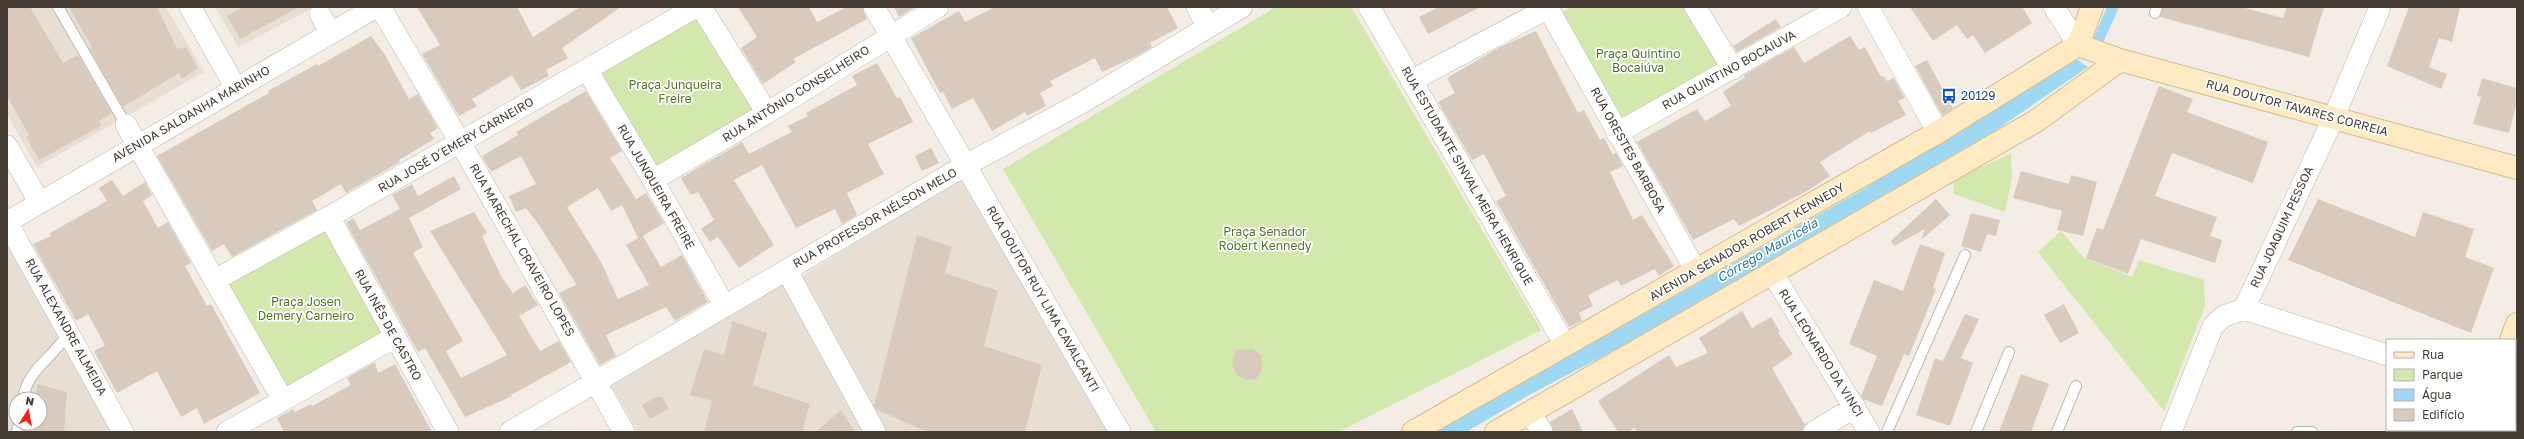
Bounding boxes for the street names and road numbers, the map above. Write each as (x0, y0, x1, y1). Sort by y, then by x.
street label: RUA QUINTINO BOCAIUVA (1659, 27, 1798, 113)
street label: RUA ANTÔNIO CONSELHEIRO (719, 42, 872, 145)
street label: AVENIDA SALDANHA MARINHO (109, 62, 272, 165)
street label: RUA ESTUDANTE SINVAL MEIRA HENRIQUE (1398, 64, 1536, 288)
street label: RUA DOUTOR TAVARES CORREIA (2204, 76, 2390, 139)
street label: RUA ORESTES BARBOSA (1588, 84, 1669, 215)
street label: RUA JOSÉ D´EMERY CARNEIRO (375, 94, 536, 195)
street label: RUA JUNQUEIRA FREIRE (614, 122, 698, 252)
street label: RUA MARECHAL CRAVEIRO LOPES (467, 161, 578, 339)
street label: RUA PROFESSOR NÉLSON MELO (790, 164, 960, 271)
street label: RUA JOAQUIM PESSOA (2247, 164, 2316, 290)
street label: AVENIDA SENADOR ROBERT KENNEDY (1647, 179, 1847, 304)
street label: RUA DOUTOR RUY LIMA CAVALCANTI (984, 203, 1103, 395)
street label: RUA ALEXANDRE ALMEIDA (22, 256, 110, 398)
street label: RUA INÊS DE CASTRO (352, 266, 425, 383)
street label: RUA LEONARDO DA VINCI (1776, 286, 1867, 420)

